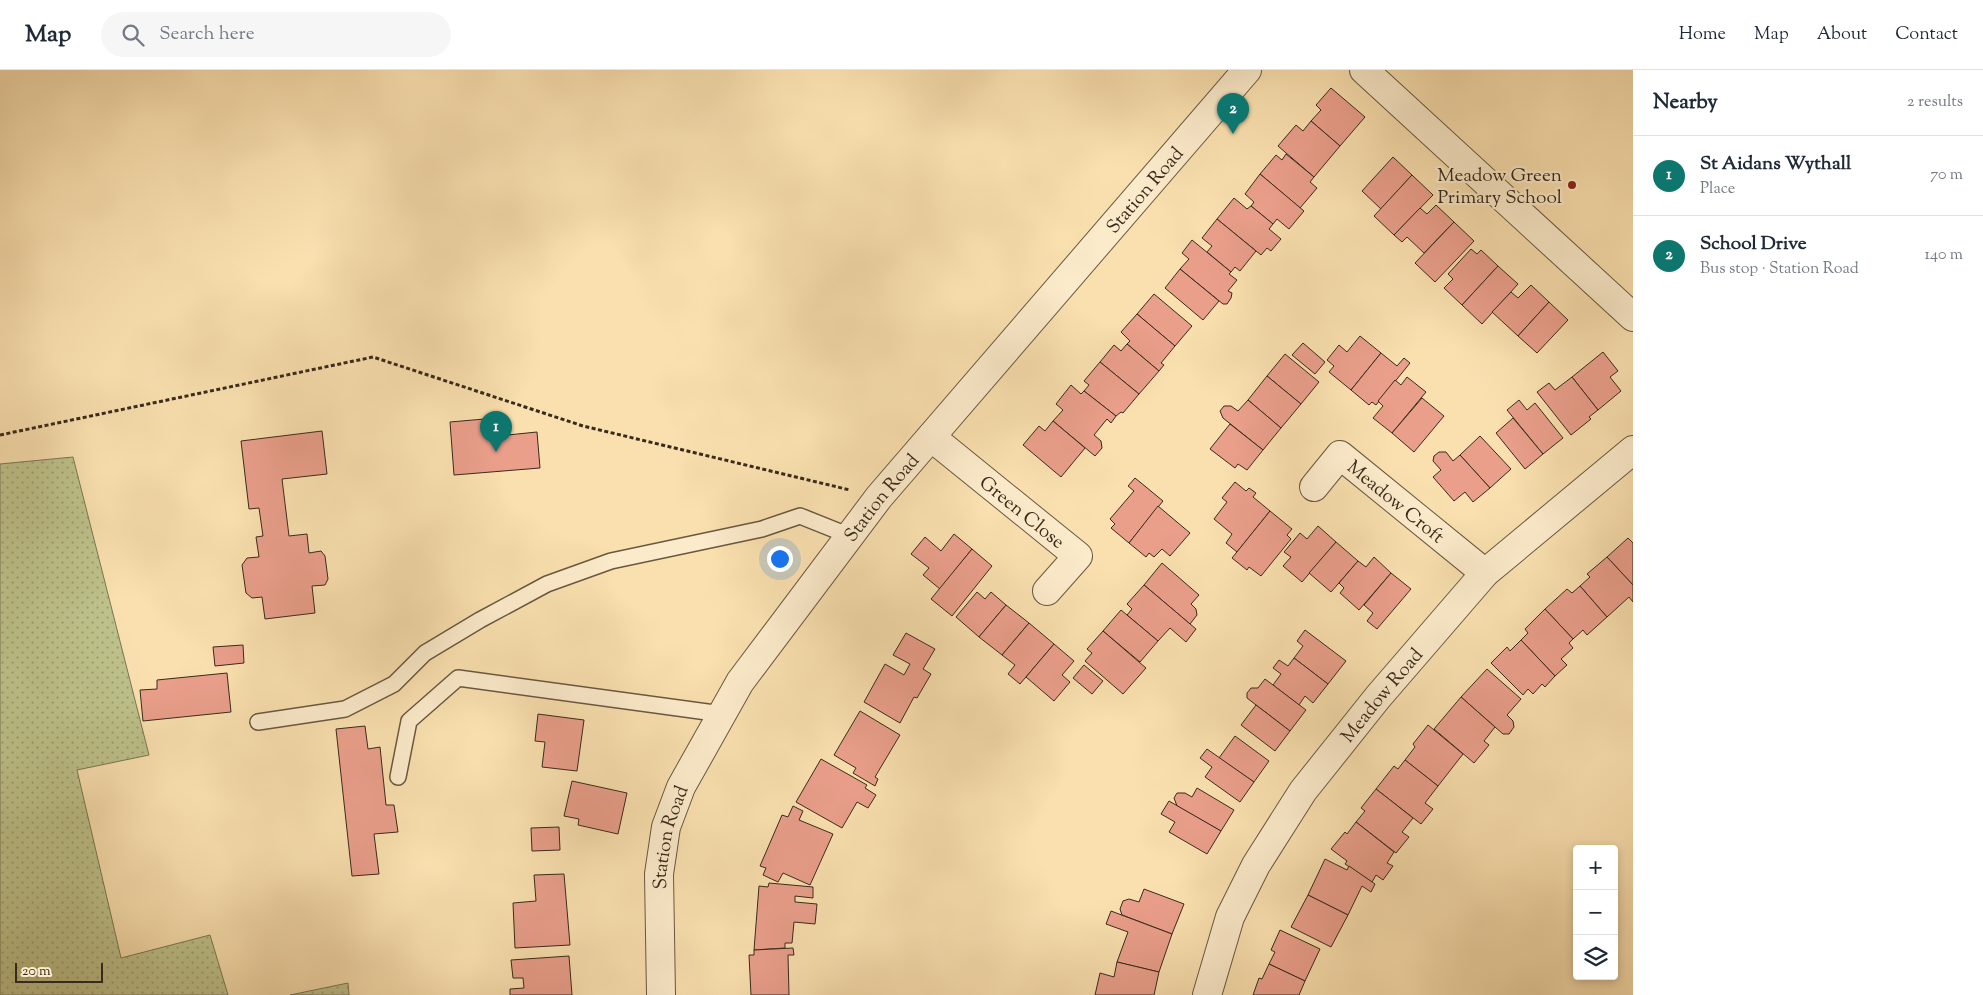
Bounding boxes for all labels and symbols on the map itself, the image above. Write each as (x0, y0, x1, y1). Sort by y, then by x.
pin: 2 (1217, 93, 1249, 134)
street label: Station Road (1101, 142, 1191, 240)
place label: Meadow Green Primary School (1437, 163, 1562, 212)
marker: Meadow Green Primary School (1566, 179, 1578, 191)
pin: 1 (480, 411, 512, 452)
street label: Station Road (839, 449, 927, 549)
street label: Meadow Croft (1340, 455, 1450, 551)
street label: Green Close (973, 470, 1070, 556)
your location (767, 546, 793, 572)
street label: Meadow Road (1335, 643, 1431, 749)
street label: Station Road (648, 782, 696, 890)
scale bar (15, 960, 102, 983)

